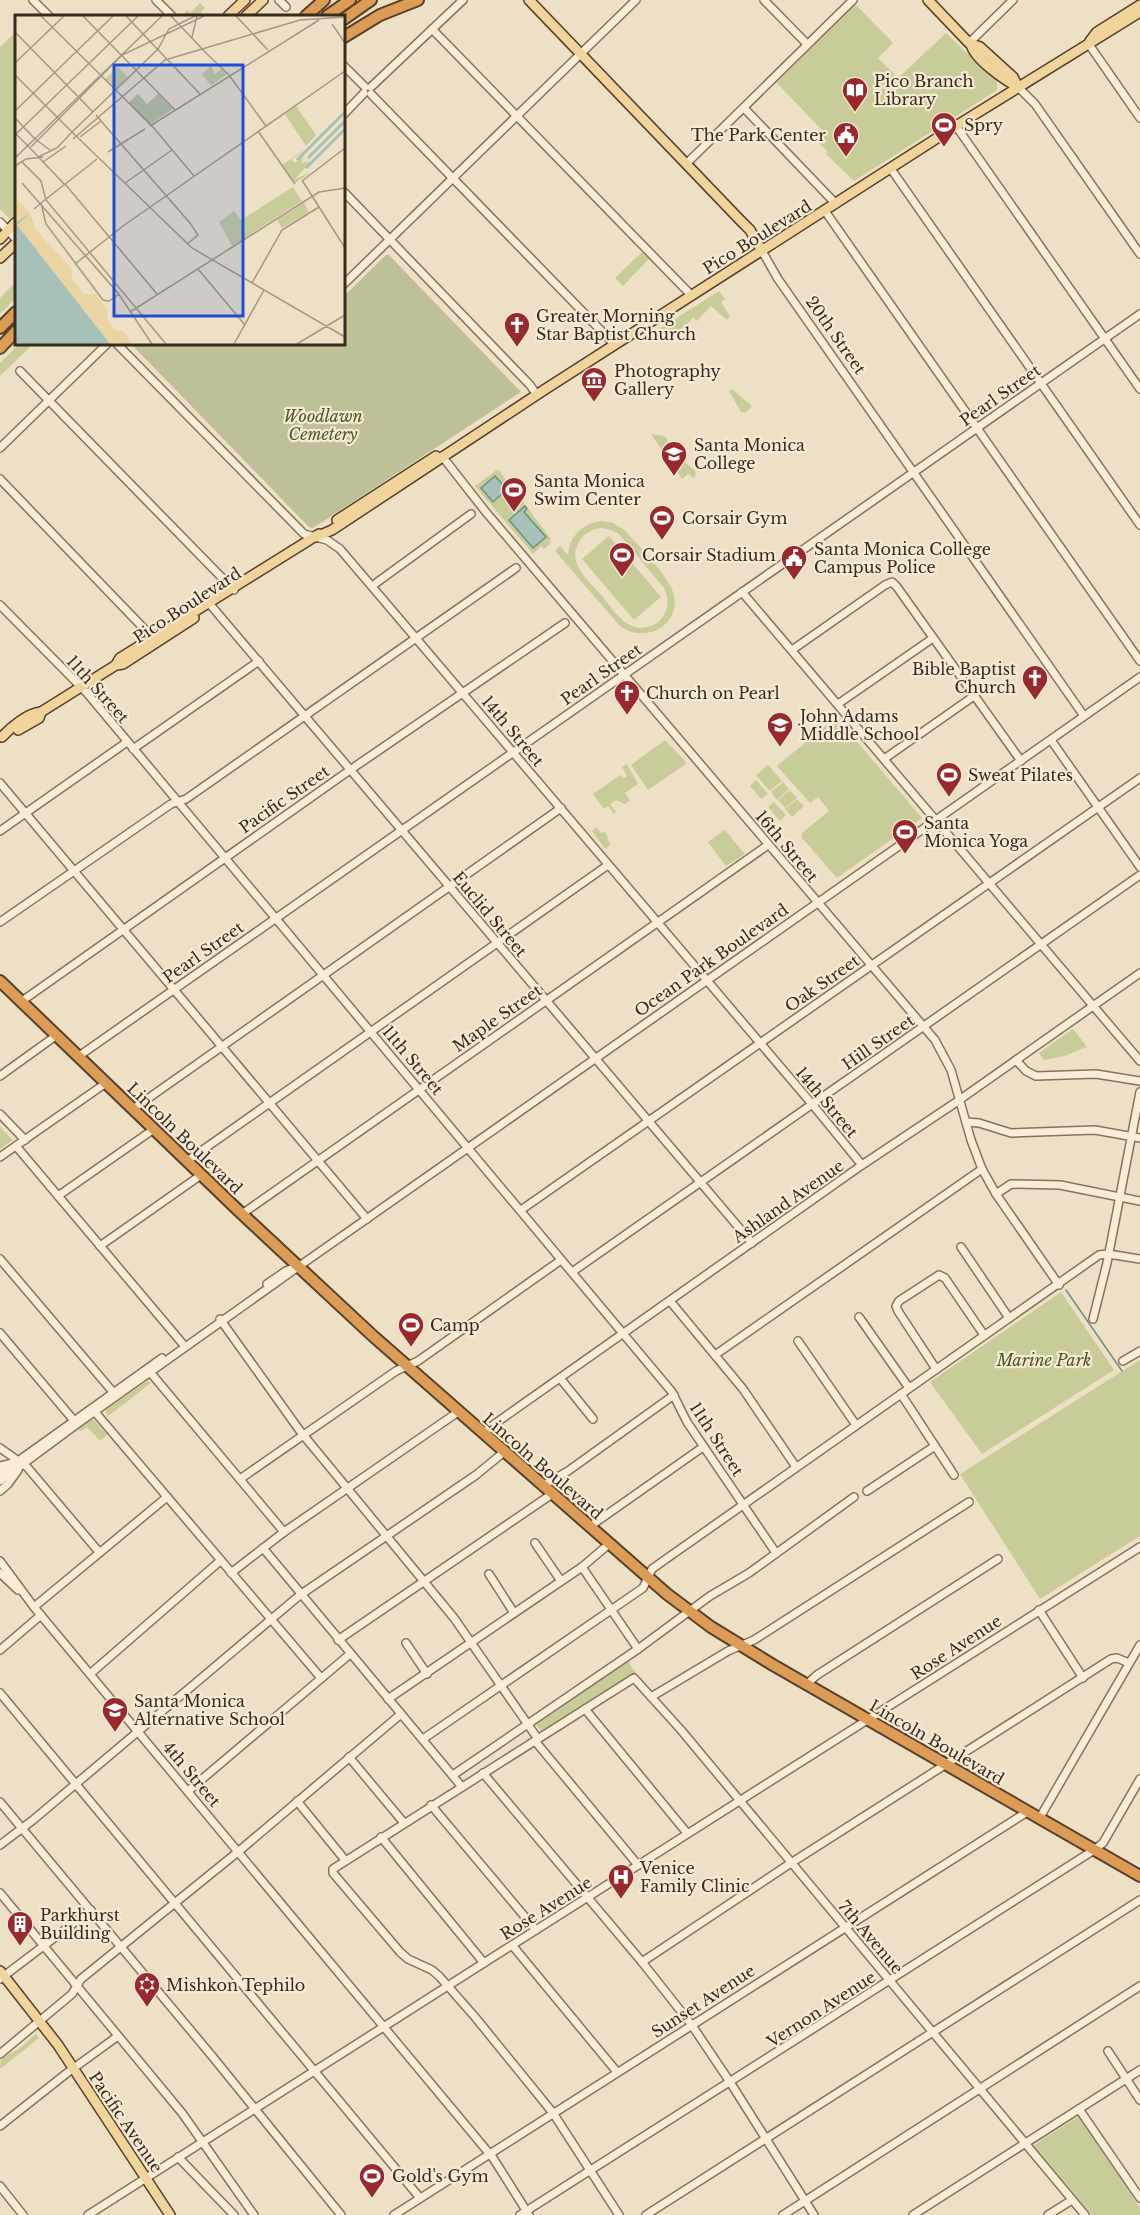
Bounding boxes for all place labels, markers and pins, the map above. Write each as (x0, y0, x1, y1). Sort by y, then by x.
place label: Pico Branch Library (874, 71, 973, 109)
library icon: Pico Branch Library (840, 75, 870, 113)
sports icon: Spry (929, 110, 959, 148)
place label: Spry (964, 115, 1004, 135)
public building icon: The Park Center (831, 120, 861, 158)
place label: The Park Center (691, 125, 826, 145)
place label: Greater Morning Star Baptist Church (536, 306, 696, 344)
church icon: Greater Morning Star Baptist Church (502, 310, 532, 348)
place label: Photography Gallery (614, 361, 722, 399)
museum icon: Photography Gallery (579, 365, 609, 403)
place label: Santa Monica College (694, 435, 805, 473)
school or university icon: Santa Monica College (659, 439, 689, 477)
place label: Santa Monica Swim Center (534, 471, 645, 509)
sports icon: Santa Monica Swim Center (499, 475, 529, 513)
sports icon: Corsair Gym (647, 503, 677, 541)
place label: Corsair Gym (682, 508, 787, 528)
place label: Santa Monica College Campus Police (814, 539, 991, 577)
sports icon: Corsair Stadium (607, 540, 637, 578)
public building icon: Santa Monica College Campus Police (779, 543, 809, 581)
place label: Corsair Stadium (642, 545, 776, 565)
place label: Bible Baptist Church (912, 659, 1016, 697)
church icon: Bible Baptist Church (1020, 663, 1050, 701)
church icon: Church on Pearl (612, 678, 642, 716)
place label: Church on Pearl (646, 683, 780, 703)
place label: John Adams Middle School (798, 706, 920, 744)
school or university icon: John Adams Middle School (765, 710, 795, 748)
sports icon: Sweat Pilates (934, 760, 964, 798)
place label: Sweat Pilates (968, 765, 1073, 785)
place label: Santa Monica Yoga (924, 813, 1028, 851)
sports icon: Santa Monica Yoga (890, 817, 920, 855)
sports icon: Camp (396, 1310, 426, 1348)
place label: Camp (430, 1315, 480, 1335)
place label: Santa Monica Alternative School (133, 1691, 285, 1729)
school or university icon: Santa Monica Alternative School (100, 1695, 130, 1733)
place label: Venice Family Clinic (639, 1858, 750, 1896)
hospital icon: Venice Family Clinic (606, 1862, 636, 1900)
place label: Parkhurst Building (40, 1905, 120, 1943)
building icon: Parkhurst Building (5, 1909, 35, 1947)
synagogue icon: Mishkon Tephilo (132, 1970, 162, 2008)
place label: Mishkon Tephilo (166, 1975, 305, 1995)
sports icon: Gold's Gym (357, 2161, 387, 2199)
place label: Gold's Gym (392, 2166, 489, 2186)

